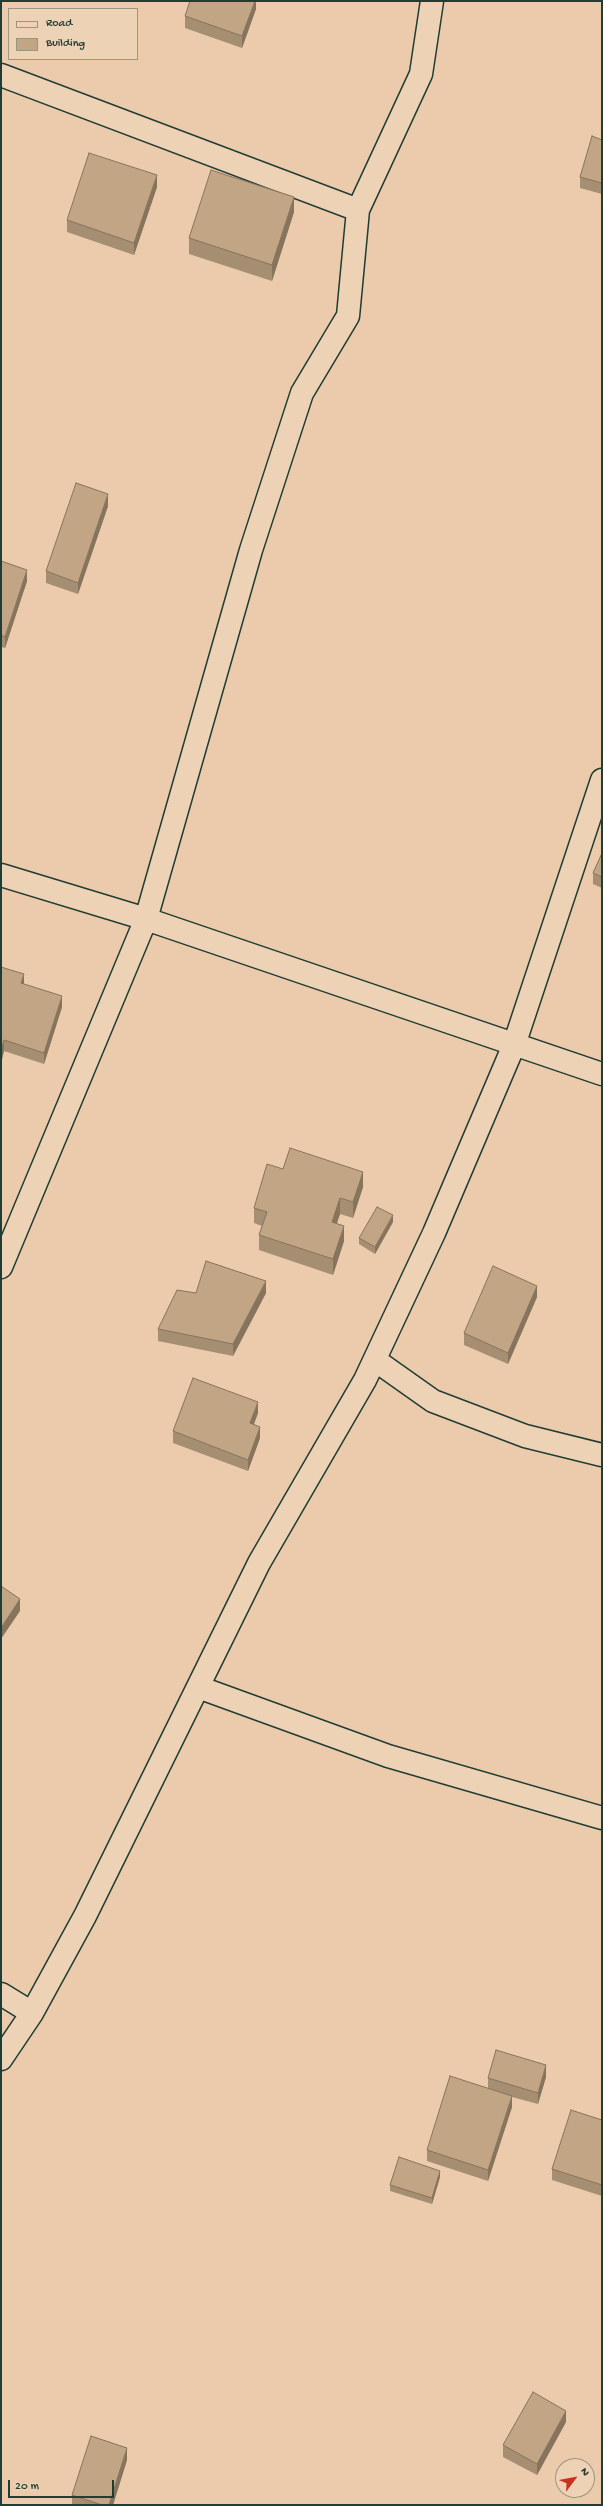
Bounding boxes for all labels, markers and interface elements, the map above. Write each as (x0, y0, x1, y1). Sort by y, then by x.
legend (8, 8, 138, 60)
text: Road (46, 17, 72, 31)
text: Building (46, 37, 85, 51)
north arrow (555, 2458, 595, 2498)
text: N (577, 2466, 591, 2478)
scale bar (10, 2472, 116, 2498)
text: 20 m (15, 2480, 39, 2494)

